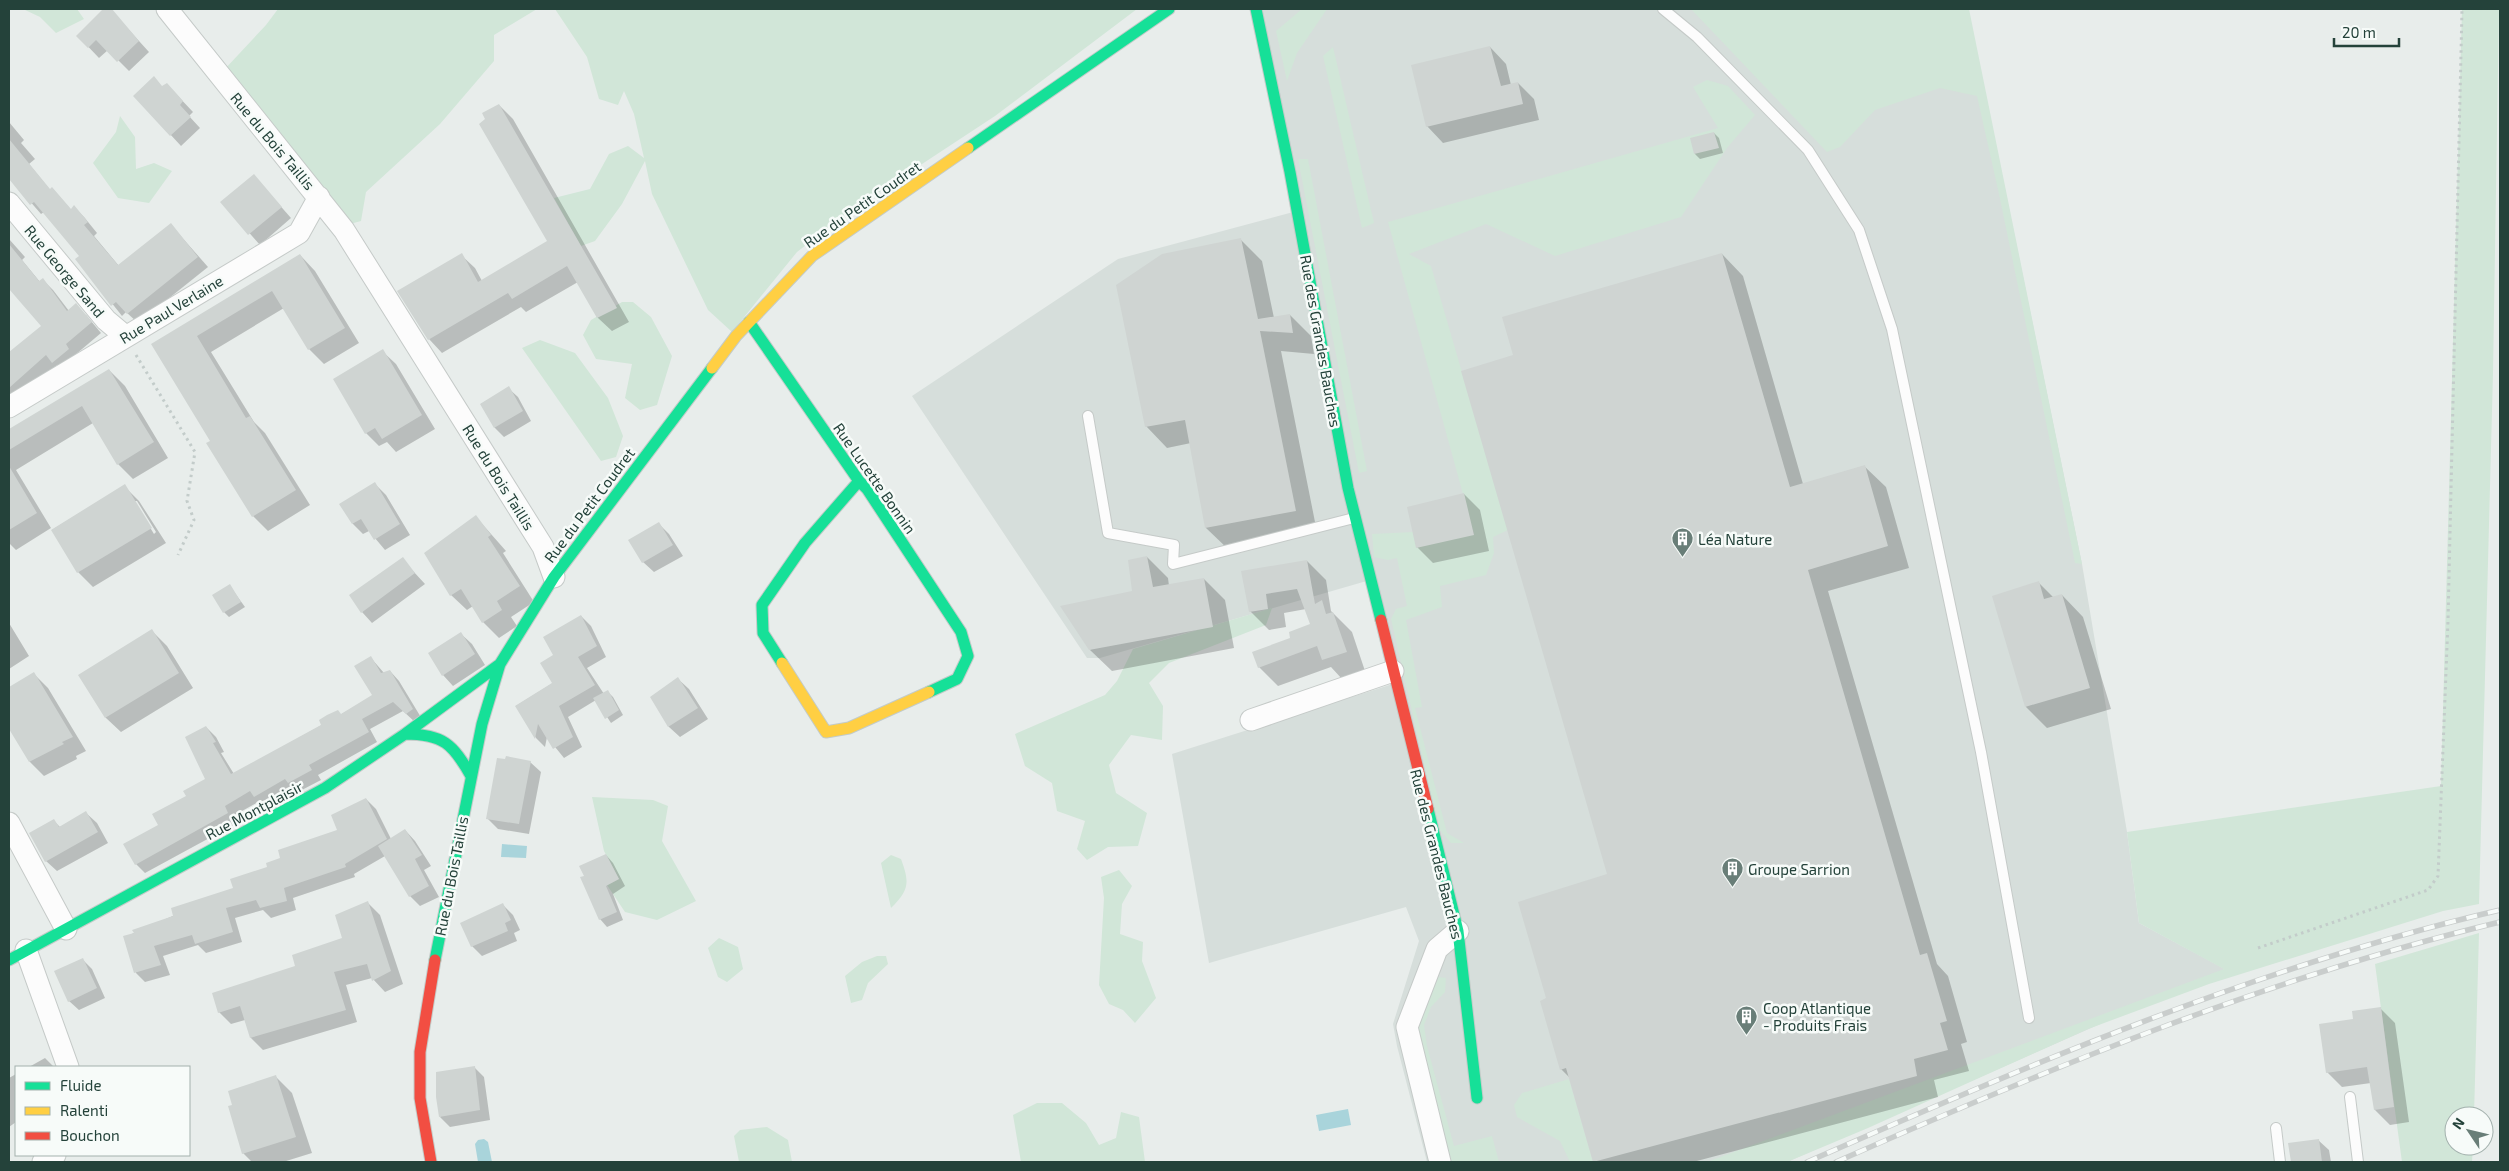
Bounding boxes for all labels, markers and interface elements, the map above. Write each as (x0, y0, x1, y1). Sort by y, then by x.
scale bar (2334, 15, 2399, 47)
text: 20 m (2342, 23, 2376, 41)
street label: Rue du Bois Taillis (227, 89, 319, 193)
street label: Rue du Petit Coudret (800, 157, 924, 251)
street label: Rue George Sand (21, 221, 109, 321)
street label: Rue des Grandes Bauches (1297, 253, 1345, 429)
street label: Rue Paul Verlaine (116, 271, 226, 347)
street label: Rue Lucette Bonnin (830, 419, 920, 537)
street label: Rue du Bois Taillis (459, 421, 539, 533)
street label: Rue du Petit Coudret (540, 444, 638, 566)
building icon: Léa Nature (1670, 527, 1694, 558)
place label: Léa Nature (1698, 530, 1772, 548)
street label: Rue des Grandes Bauches (1407, 767, 1467, 941)
street label: Rue Montplaisir (202, 777, 306, 843)
street label: Rue du Bois Taillis (431, 815, 471, 937)
building icon: Groupe Sarrion (1720, 857, 1744, 888)
place label: Groupe Sarrion (1748, 860, 1850, 878)
place label: Coop Atlantique - Produits Frais (1763, 999, 1871, 1034)
building icon: Coop Atlantique - Produits Frais (1735, 1005, 1759, 1036)
legend (15, 1066, 190, 1156)
text: Fluide (60, 1076, 101, 1094)
text: Ralenti (60, 1101, 108, 1119)
north arrow (2444, 1106, 2494, 1156)
text: N (2448, 1114, 2468, 1132)
text: Bouchon (60, 1126, 120, 1144)

